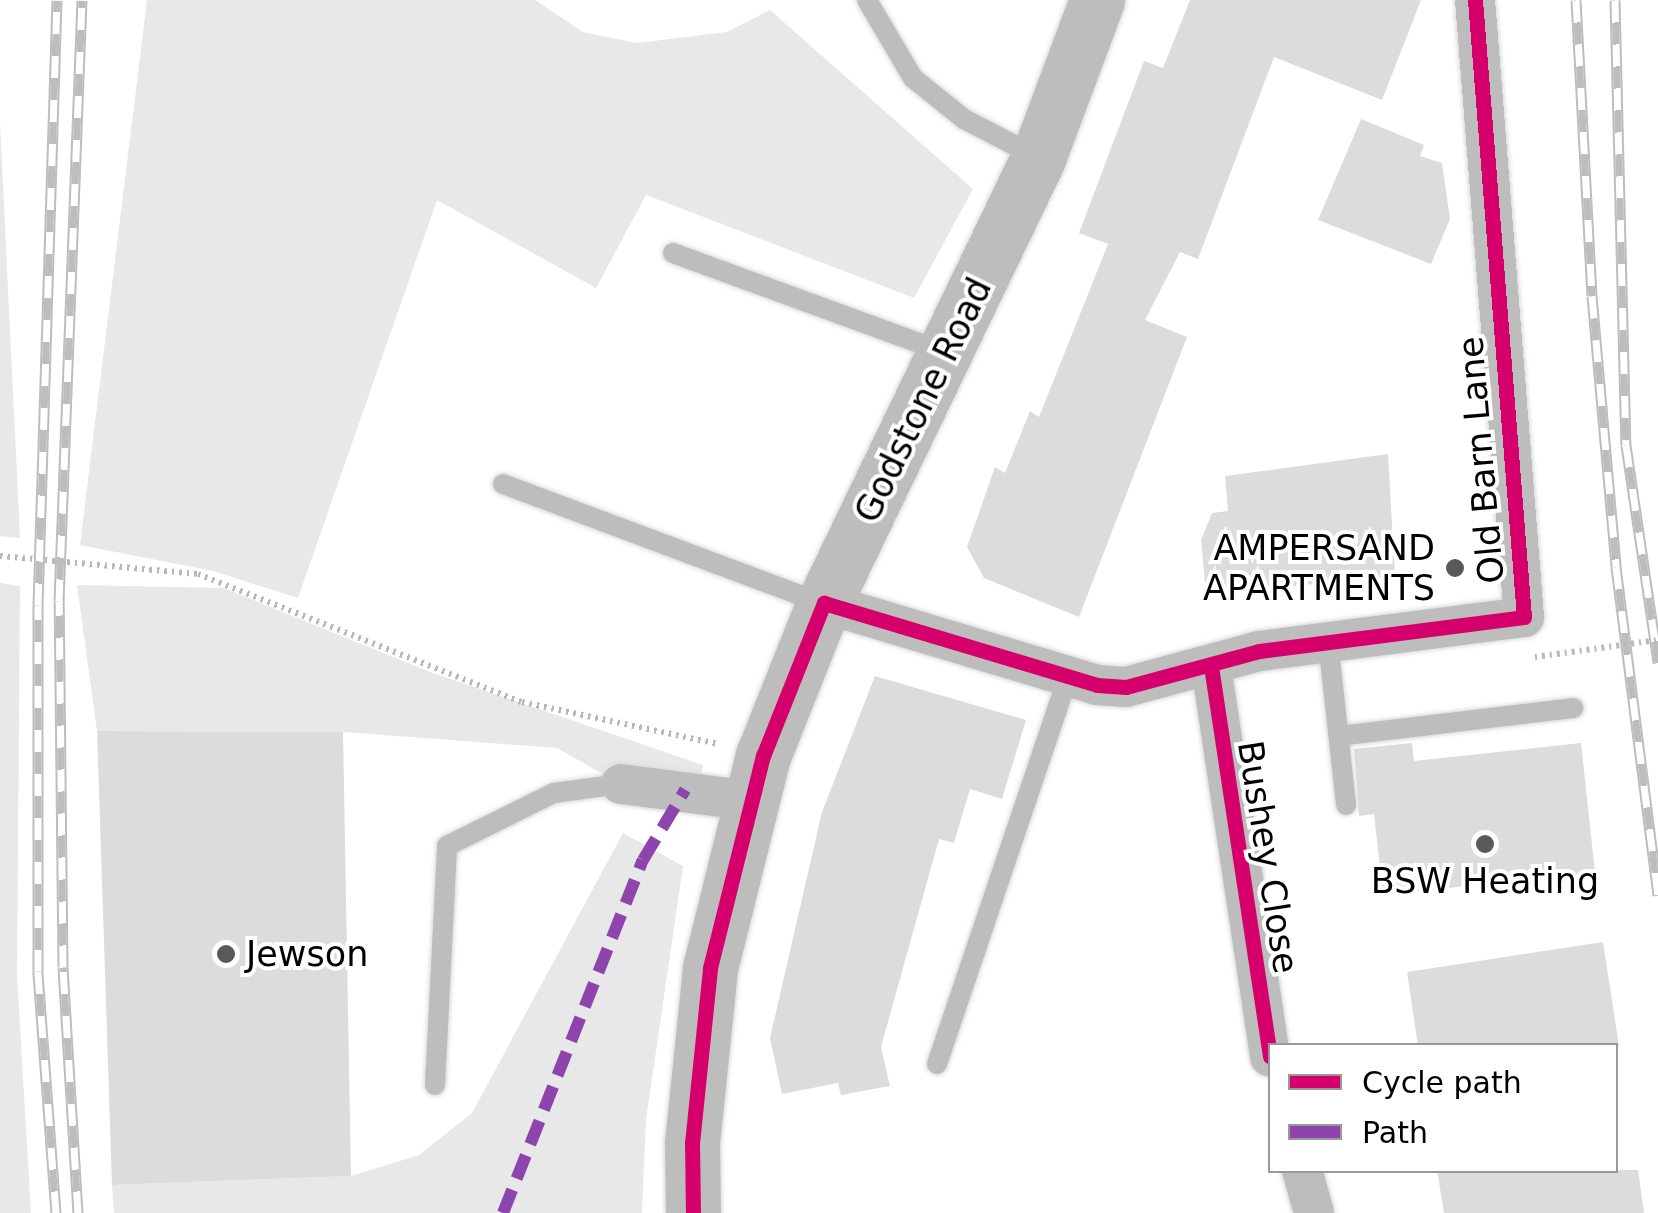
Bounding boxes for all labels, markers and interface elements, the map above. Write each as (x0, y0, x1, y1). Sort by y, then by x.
street label: Godstone Road (846, 271, 1000, 529)
street label: Old Barn Lane (1449, 335, 1513, 585)
place label: AMPERSAND APARTMENTS (1203, 527, 1435, 609)
marker: AMPERSAND APARTMENTS (1444, 557, 1466, 579)
street label: Bushey Close (1229, 737, 1307, 977)
marker: BSW Heating (1474, 833, 1496, 855)
place label: BSW Heating (1371, 860, 1599, 902)
place label: Jewson (246, 933, 368, 975)
marker: Jewson (215, 943, 237, 965)
legend (1268, 1043, 1618, 1173)
text: Cycle path (1362, 1065, 1522, 1100)
text: Path (1362, 1115, 1428, 1150)

